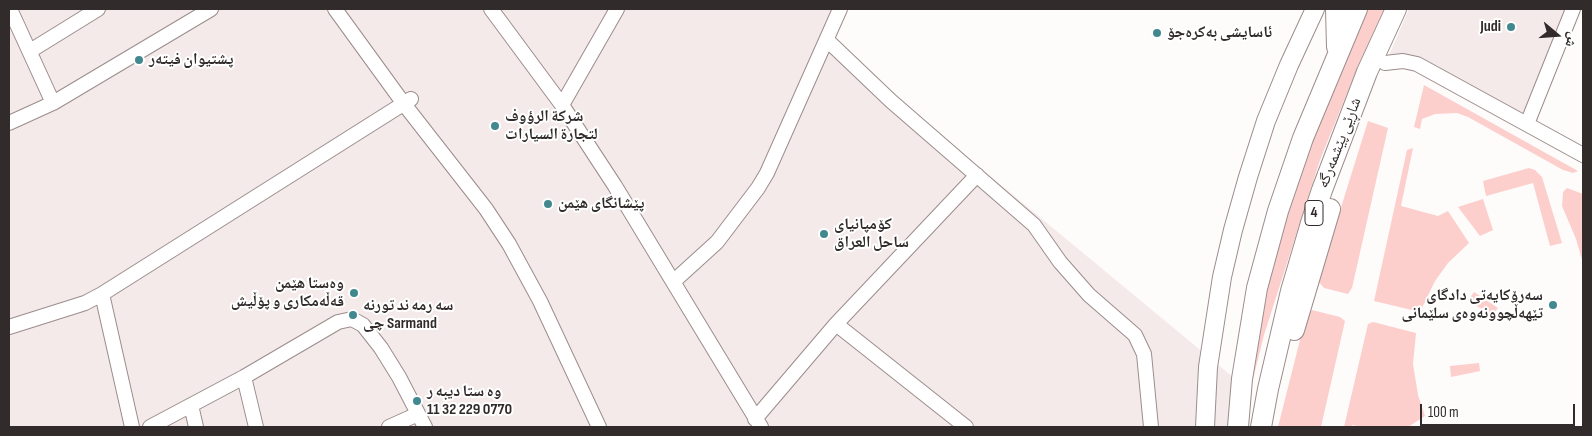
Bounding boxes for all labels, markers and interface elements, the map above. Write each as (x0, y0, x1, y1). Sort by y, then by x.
north arrow (1532, 10, 1582, 60)
place label: Judi (1480, 17, 1501, 37)
marker: Judi (1505, 21, 1517, 33)
place label: ئاسایشی بەکرەجۆ (1167, 23, 1272, 43)
marker: ئاسایشی بەکرەجۆ (1151, 27, 1163, 39)
text: ش (1561, 30, 1582, 49)
place label: پشتیوان فیتەر (149, 50, 234, 70)
marker: پشتیوان فیتەر (133, 54, 145, 66)
street label: شاڕێی پێشمەرگە (1314, 95, 1366, 191)
place label: شركة الرؤوف لتجارة السيارات (505, 107, 598, 145)
marker: شركة الرؤوف لتجارة السيارات (489, 120, 501, 132)
place label: پێشانگای هێمن (558, 194, 644, 214)
marker: پێشانگای هێمن (542, 198, 554, 210)
road number: 4 (1305, 200, 1323, 226)
place label: کۆمپانیای ساحل العراق (834, 215, 909, 253)
marker: کۆمپانیای ساحل العراق (818, 228, 830, 240)
place label: وەستا هێمن قەڵەمکاری و پۆڵیش (231, 274, 344, 312)
place label: سەرۆکایەتی دادگای تێهەڵچوونەوەی سلێمانی (1401, 286, 1543, 324)
marker: وەستا هێمن قەڵەمکاری و پۆڵیش (348, 287, 360, 299)
place label: سه رمه ند تورنه چی Sarmand (363, 296, 454, 334)
marker: سەرۆکایەتی دادگای تێهەڵچوونەوەی سلێمانی (1547, 299, 1559, 311)
marker: سه رمه ند تورنه چی Sarmand (347, 309, 359, 321)
place label: وه ستا دیبه ر 11 32 229 0770 (427, 382, 512, 420)
scale bar (1422, 394, 1577, 426)
marker: وه ستا دیبه ر 11 32 229 0770 (411, 395, 423, 407)
text: 100 m (1428, 403, 1459, 422)

